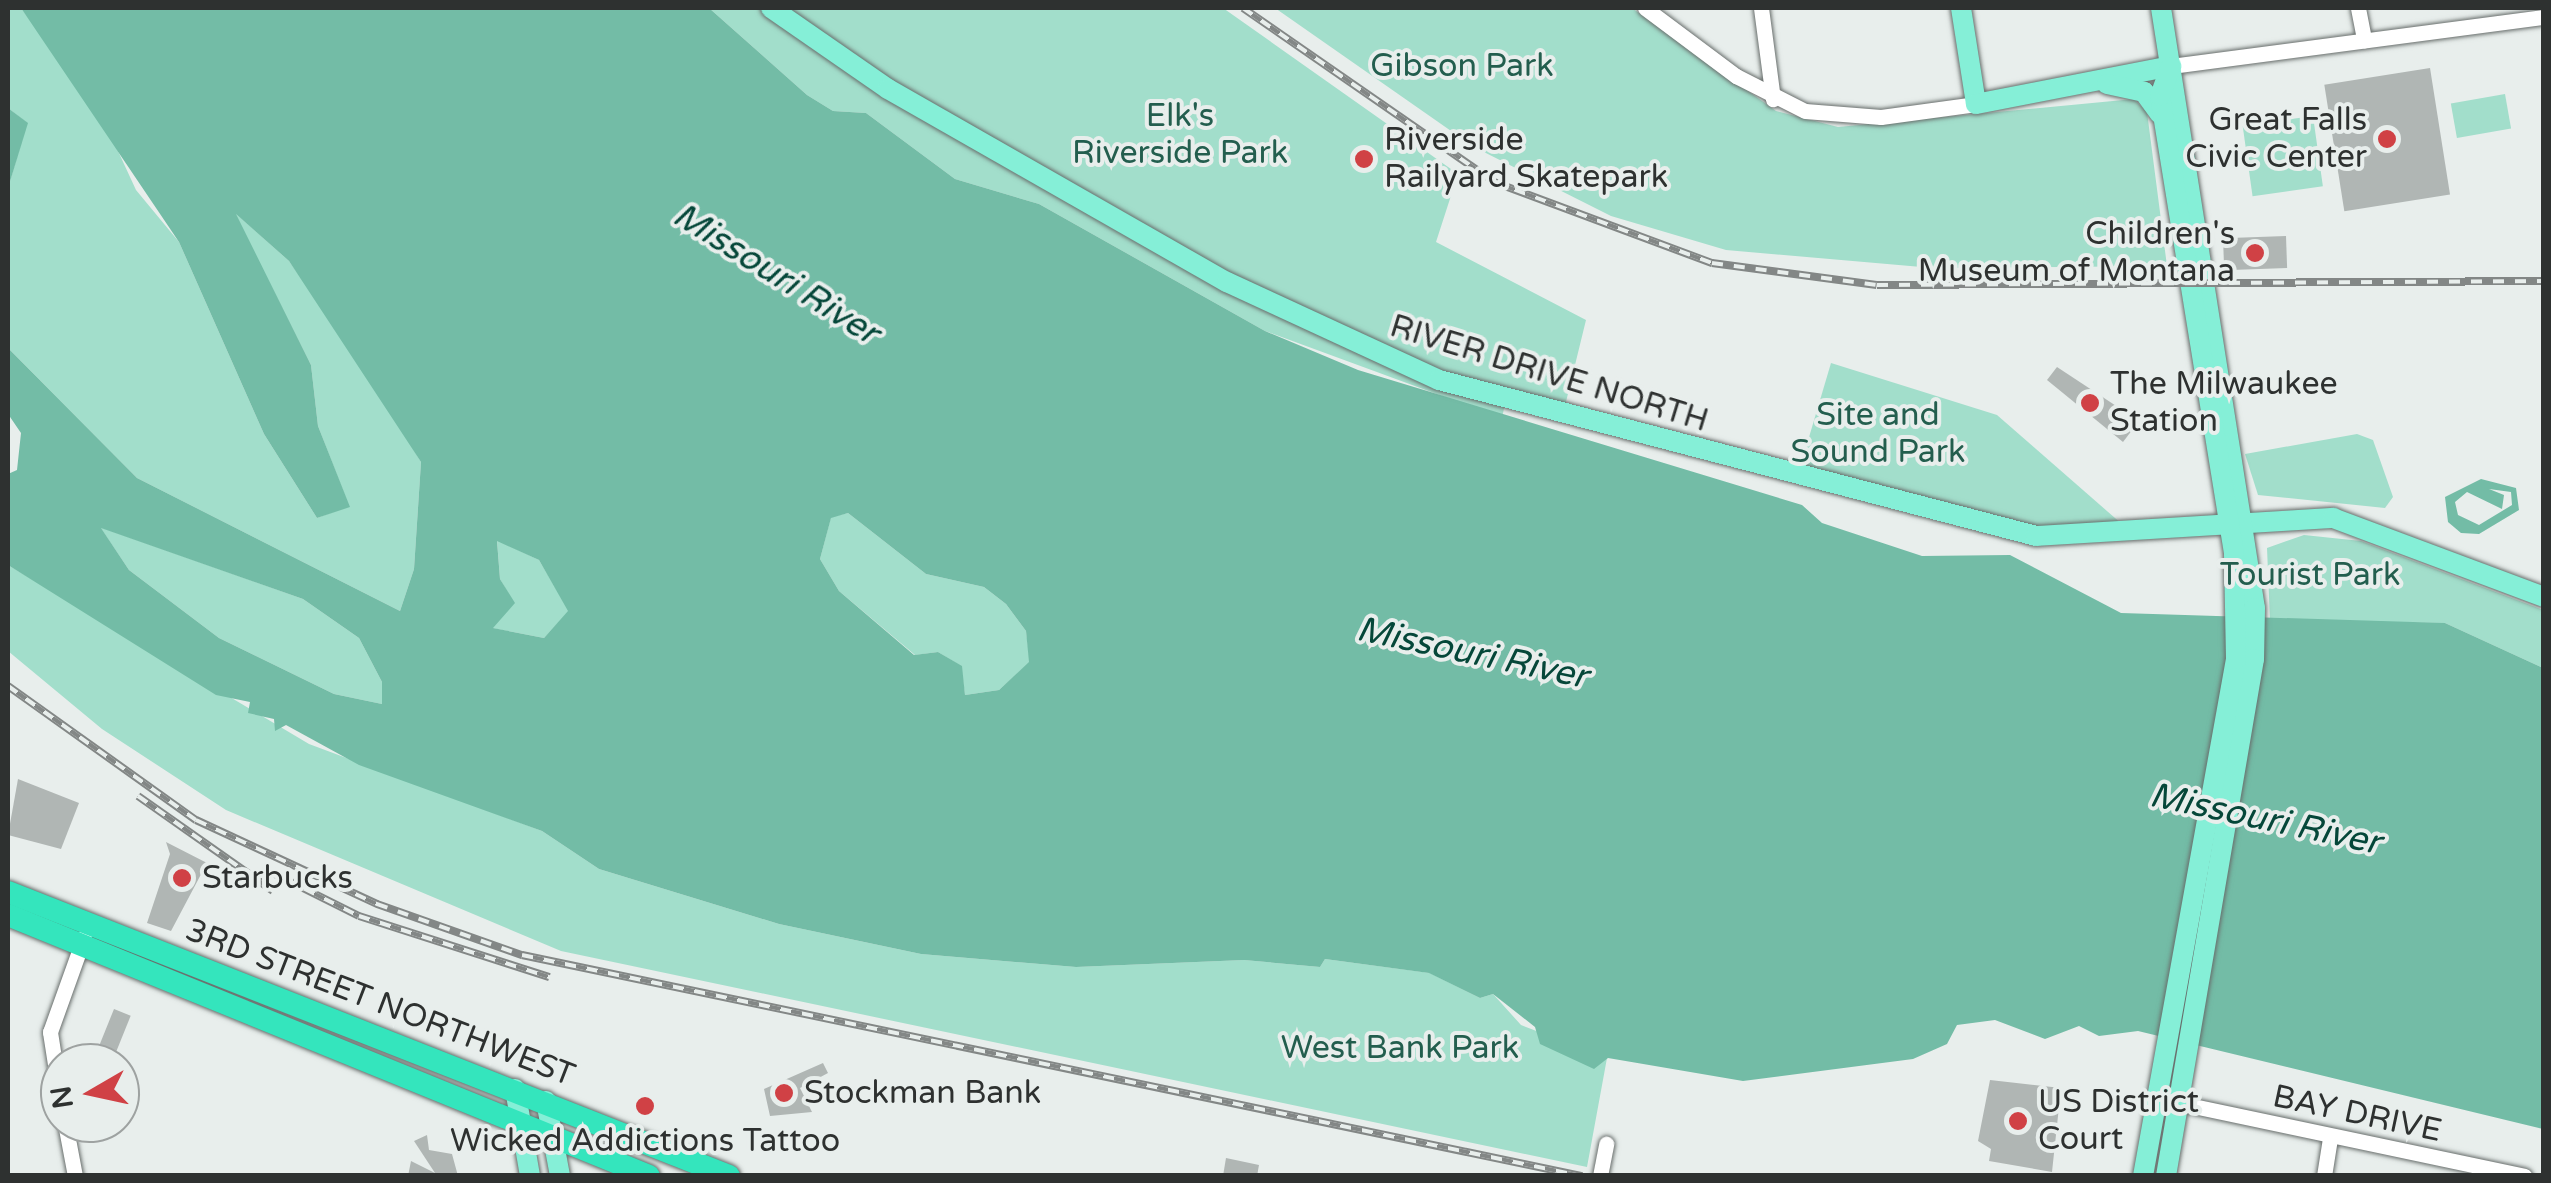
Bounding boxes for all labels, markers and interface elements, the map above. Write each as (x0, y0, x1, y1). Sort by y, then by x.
park label: Gibson Park (1370, 47, 1554, 85)
park label: Elk's Riverside Park (1072, 98, 1288, 173)
place label: Great Falls Civic Center (2185, 102, 2367, 177)
place label: Riverside Railyard Skatepark (1384, 122, 1668, 197)
marker: Great Falls Civic Center (2376, 128, 2398, 150)
marker: Riverside Railyard Skatepark (1353, 148, 1375, 170)
water label: Missouri River (665, 194, 887, 354)
place label: Children's Museum of Montana (1918, 216, 2235, 291)
marker: Children's Museum of Montana (2244, 242, 2266, 264)
street label: RIVER DRIVE NORTH (1385, 307, 1713, 441)
place label: The Milwaukee Station (2110, 366, 2338, 441)
marker: The Milwaukee Station (2079, 392, 2101, 414)
park label: Site and Sound Park (1790, 397, 1966, 472)
park label: Tourist Park (2220, 556, 2400, 594)
water label: Missouri River (1353, 608, 1591, 698)
water label: Missouri River (2146, 774, 2384, 864)
place label: Starbucks (202, 859, 353, 897)
marker: Starbucks (171, 867, 193, 889)
street label: 3RD STREET NORTHWEST (180, 911, 580, 1095)
park label: West Bank Park (1281, 1029, 1519, 1067)
north arrow (40, 1043, 140, 1143)
place label: Stockman Bank (804, 1074, 1041, 1112)
street label: BAY DRIVE (2269, 1077, 2445, 1151)
marker: Stockman Bank (773, 1082, 795, 1104)
text: N (44, 1084, 81, 1111)
place label: US District Court (2038, 1084, 2199, 1159)
marker: Wicked Addictions Tattoo (634, 1095, 656, 1117)
marker: US District Court (2007, 1110, 2029, 1132)
place label: Wicked Addictions Tattoo (450, 1122, 840, 1160)

